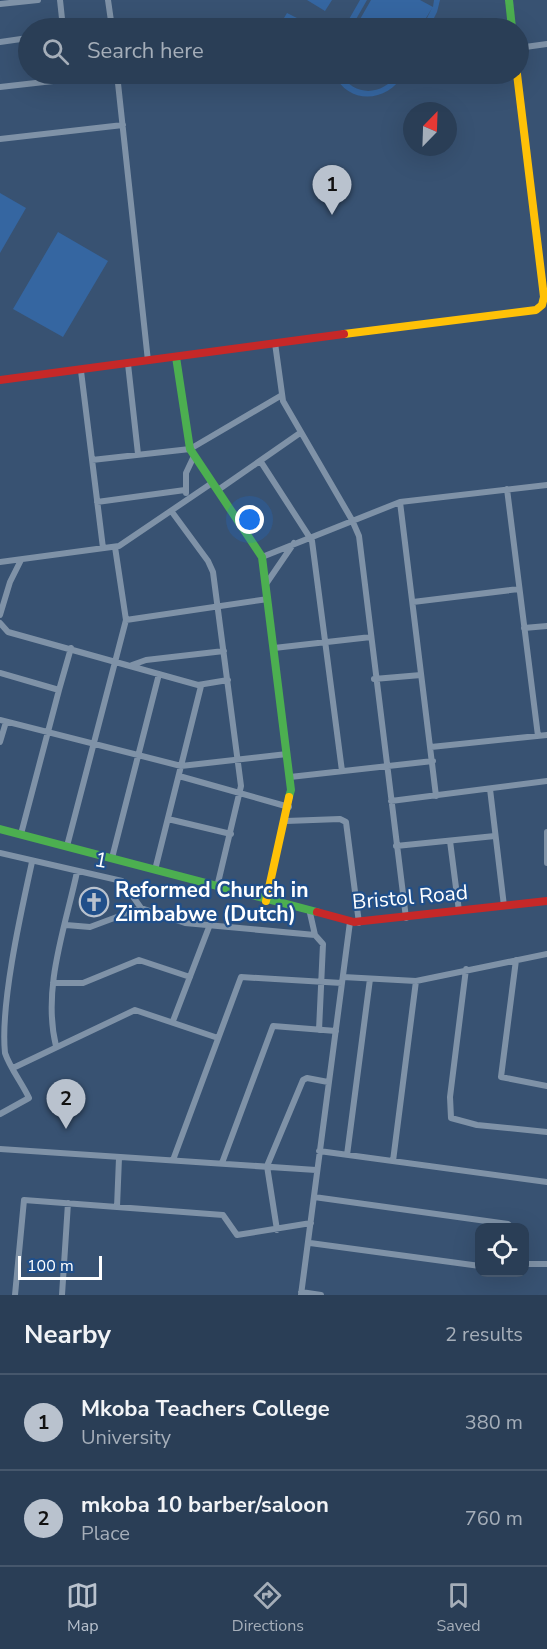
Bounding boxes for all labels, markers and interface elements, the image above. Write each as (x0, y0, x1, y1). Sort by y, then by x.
search box (18, 18, 529, 84)
icon: search (39, 35, 72, 68)
text: Search here (87, 36, 204, 66)
north arrow (403, 102, 457, 156)
pin: 1 (312, 166, 352, 215)
your location (235, 505, 264, 534)
street label: 1 (92, 845, 110, 875)
place label: Reformed Church in Zimbabwe (Dutch) (115, 876, 309, 928)
street label: Bristol Road (351, 878, 469, 916)
church icon: Reformed Church in Zimbabwe (Dutch) (78, 886, 110, 918)
pin: 2 (46, 1080, 86, 1129)
map controls (475, 1223, 529, 1277)
button: locate (475, 1223, 529, 1277)
scale bar (18, 1253, 102, 1280)
text: 100 m (27, 1255, 74, 1277)
text: Nearby (24, 1317, 111, 1352)
text: 2 results (445, 1321, 523, 1348)
text: Mkoba Teachers College (81, 1394, 330, 1424)
text: 1 (38, 1409, 50, 1436)
text: 380 m (465, 1409, 523, 1436)
text: University (81, 1424, 171, 1451)
text: mkoba 10 barber/saloon (81, 1490, 329, 1520)
text: 2 (38, 1505, 50, 1532)
text: 760 m (465, 1505, 523, 1532)
text: Place (81, 1520, 130, 1547)
tab: Map (66, 1579, 99, 1637)
tab: Directions (232, 1579, 304, 1637)
tab: Saved (437, 1579, 481, 1637)

